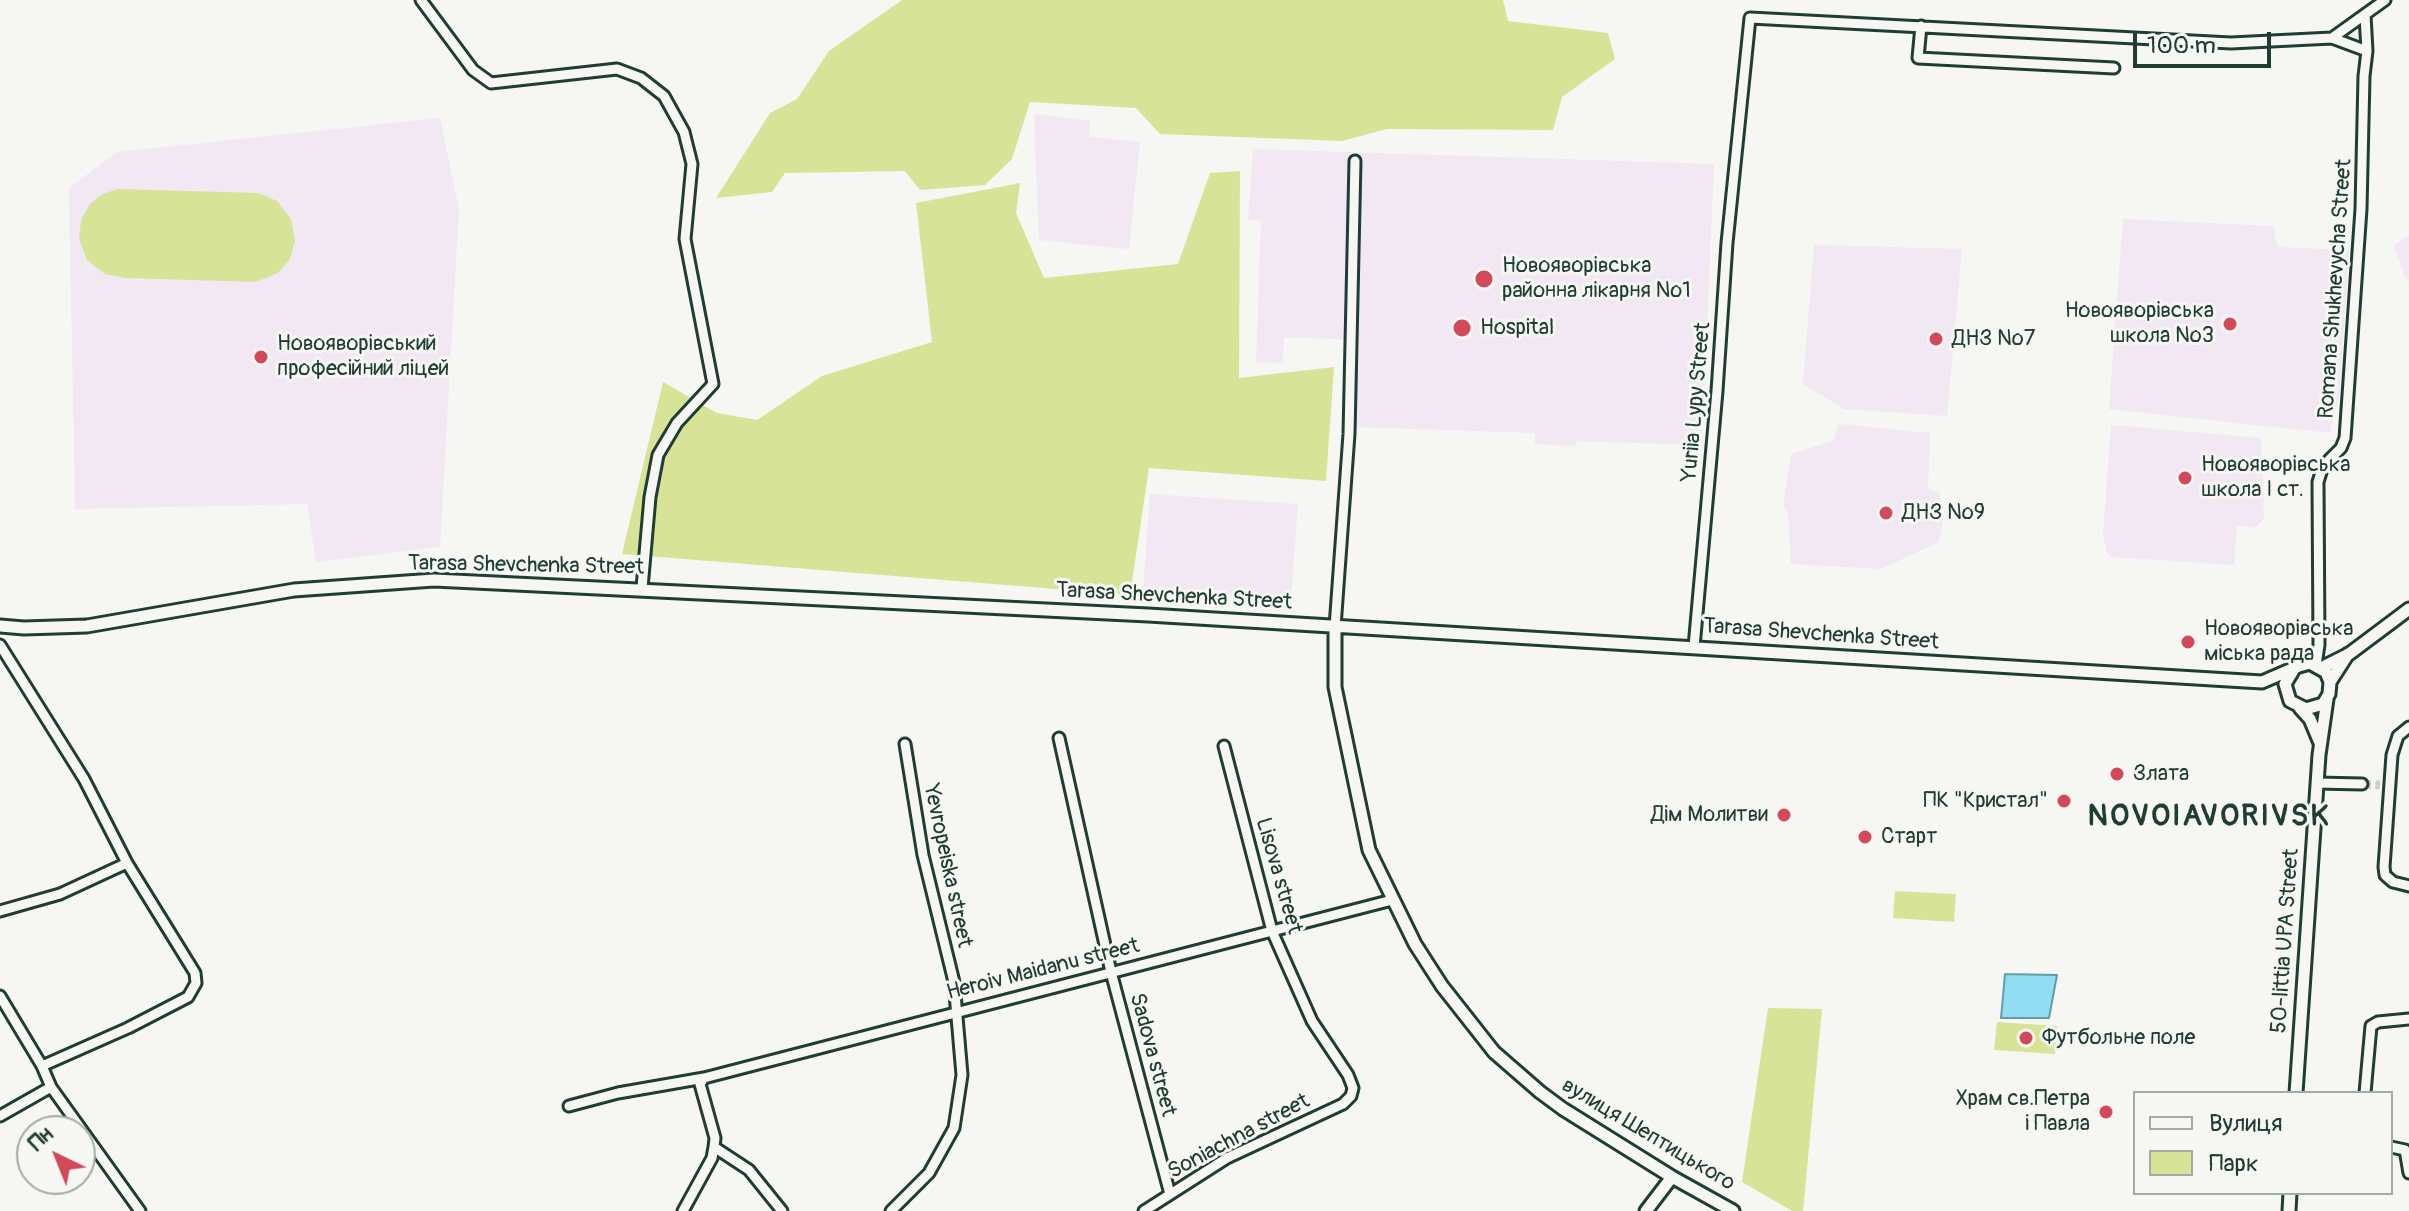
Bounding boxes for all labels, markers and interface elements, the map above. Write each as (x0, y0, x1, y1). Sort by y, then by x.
scale bar (2137, 16, 2275, 66)
text: 100 m (2147, 31, 2216, 60)
street label: Romana Shukhevycha Street (2314, 158, 2358, 420)
place label: Новояворівська районна лікарня №1 (1502, 253, 1691, 304)
marker: Новояворівська районна лікарня №1 (1473, 268, 1495, 290)
place label: Новояворівська школа №3 (2065, 298, 2214, 350)
place label: Hospital (1480, 315, 1554, 341)
marker: Новояворівська школа №3 (2221, 315, 2239, 333)
marker: Hospital (1451, 317, 1473, 339)
street label: Yuriia Lypy Street (1677, 321, 1717, 483)
place label: ДНЗ №7 (1952, 326, 2035, 352)
marker: ДНЗ №7 (1927, 330, 1945, 348)
place label: Новояворівський професійний ліцей (277, 331, 449, 382)
marker: Новояворівський професійний ліцей (252, 348, 270, 366)
place label: Новояворівська школа І ст. (2201, 452, 2350, 504)
marker: Новояворівська школа І ст. (2176, 469, 2194, 487)
place label: ДНЗ №9 (1902, 500, 1985, 526)
marker: ДНЗ №9 (1877, 504, 1895, 522)
street label: Tarasa Shevchenka Street (408, 551, 644, 581)
street label: Tarasa Shevchenka Street (1055, 578, 1293, 616)
street label: Tarasa Shevchenka Street (1702, 614, 1940, 656)
place label: Новояворівська міська рада (2204, 616, 2353, 668)
marker: Новояворівська міська рада (2179, 633, 2197, 651)
place label: Злата (2133, 761, 2189, 787)
marker: Злата (2108, 765, 2126, 783)
street label: Yevropeiska street (917, 782, 977, 950)
place label: ПК "Кристал" (1923, 788, 2048, 814)
marker: ПК "Кристал" (2055, 792, 2073, 810)
district label: NOVOIAVORIVSK (2088, 799, 2330, 835)
place label: Дім Молитви (1651, 802, 1768, 828)
marker: Дім Молитви (1775, 806, 1793, 824)
street label: Lisova street (1249, 815, 1307, 937)
place label: Старт (1881, 824, 1937, 850)
marker: Старт (1856, 828, 1874, 846)
street label: 50-littia UPA Street (2266, 848, 2306, 1034)
street label: Heroiv Maidanu street (944, 933, 1142, 1007)
street label: Sadova street (1123, 990, 1181, 1120)
place label: Футбольне поле (2042, 1025, 2195, 1051)
marker: Футбольне поле (2017, 1029, 2035, 1047)
street label: вулиця Шептицького (1556, 1073, 1740, 1197)
place label: Храм св.Петра і Павла (1956, 1086, 2090, 1138)
street label: Soniachna street (1164, 1089, 1314, 1185)
legend (2133, 1091, 2393, 1195)
marker: Храм св.Петра і Павла (2097, 1103, 2115, 1121)
text: Вулиця (2209, 1109, 2282, 1138)
north arrow (16, 1115, 96, 1195)
text: Пн (23, 1120, 59, 1157)
text: Парк (2209, 1149, 2258, 1178)

